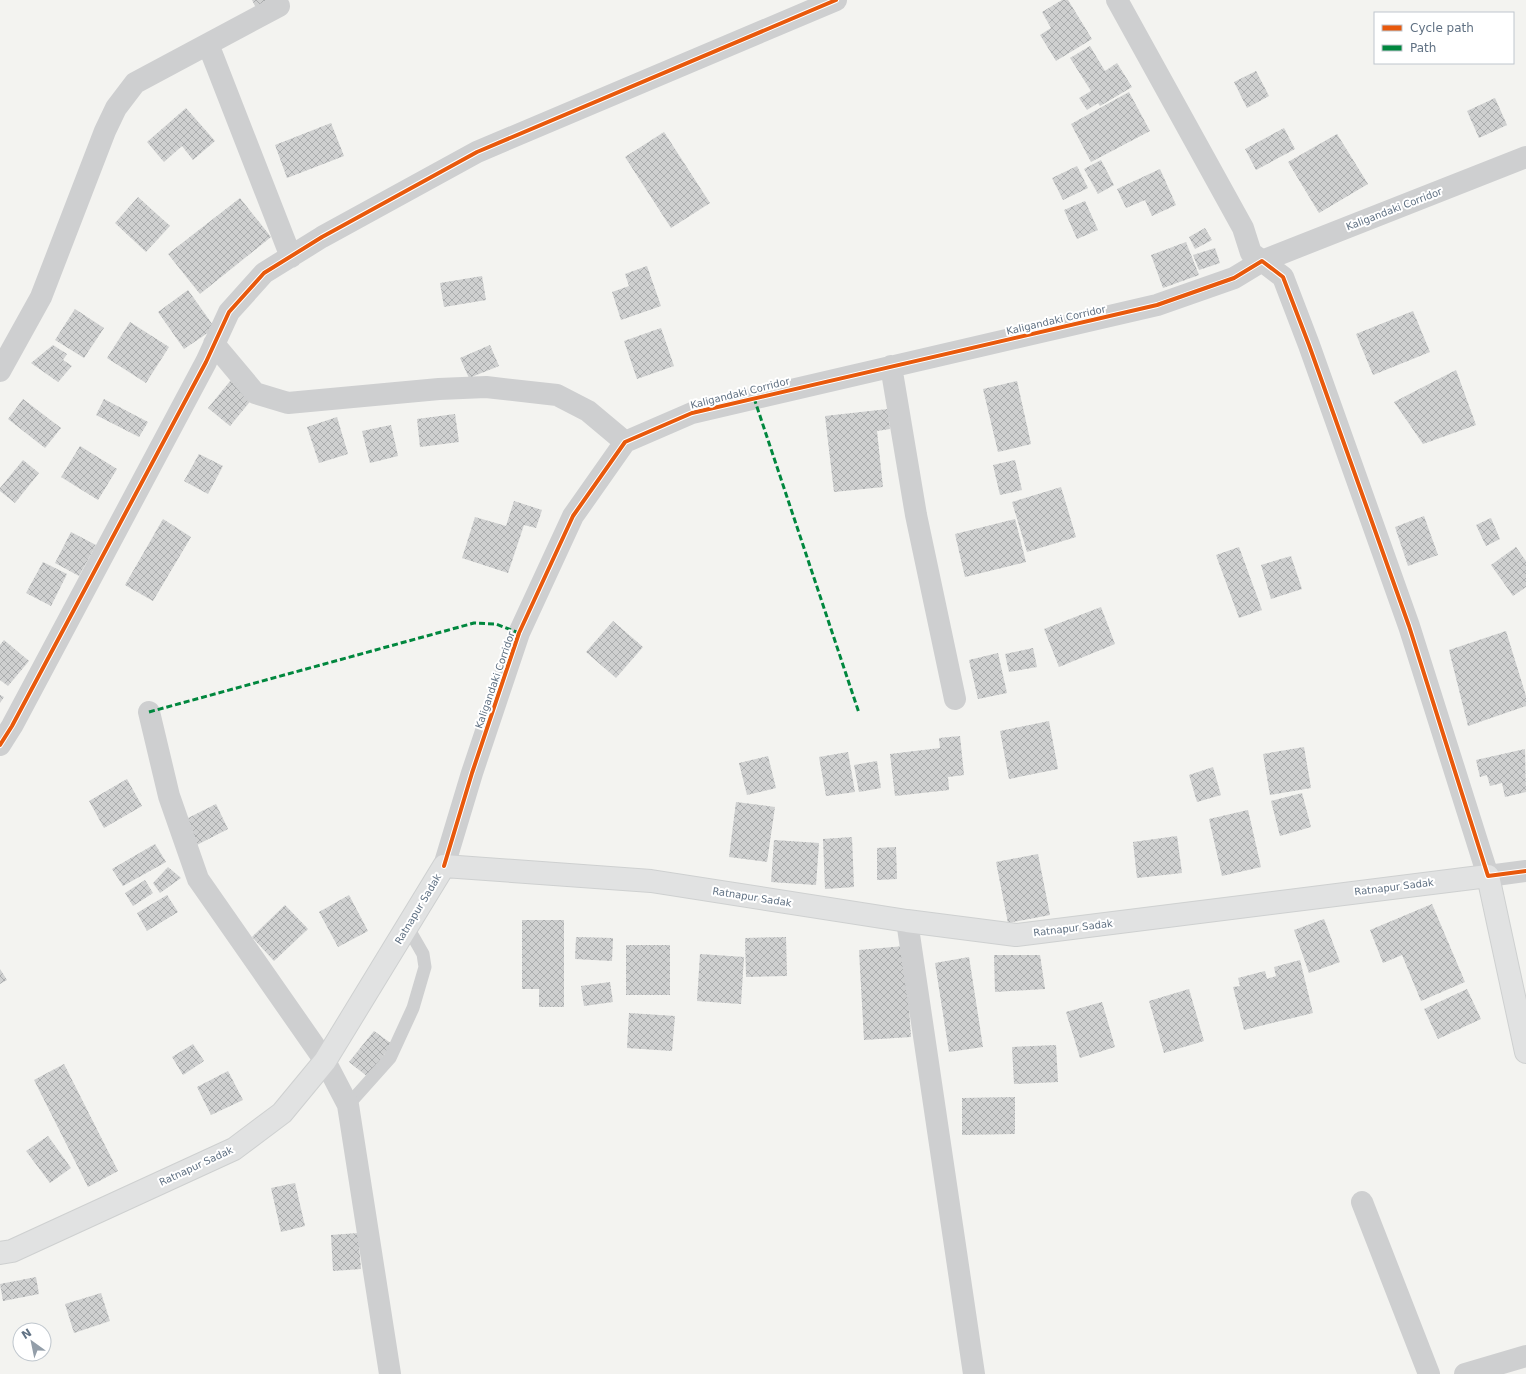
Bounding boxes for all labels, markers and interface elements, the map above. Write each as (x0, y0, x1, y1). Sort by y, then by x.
legend (1374, 12, 1514, 64)
text: Cycle path (1410, 21, 1474, 35)
text: Path (1410, 41, 1436, 55)
street label: Kaligandaki Corridor (1345, 185, 1444, 232)
street label: Kaligandaki Corridor (1005, 303, 1108, 337)
street label: Kaligandaki Corridor (689, 375, 791, 411)
street label: Kaligandaki Corridor (473, 629, 517, 730)
street label: Ratnapur Sadak (393, 872, 443, 946)
street label: Ratnapur Sadak (1354, 877, 1435, 897)
street label: Ratnapur Sadak (712, 885, 793, 909)
street label: Ratnapur Sadak (1033, 918, 1114, 938)
street label: Ratnapur Sadak (157, 1144, 235, 1188)
north arrow (12, 1322, 52, 1362)
text: N (19, 1326, 34, 1342)

